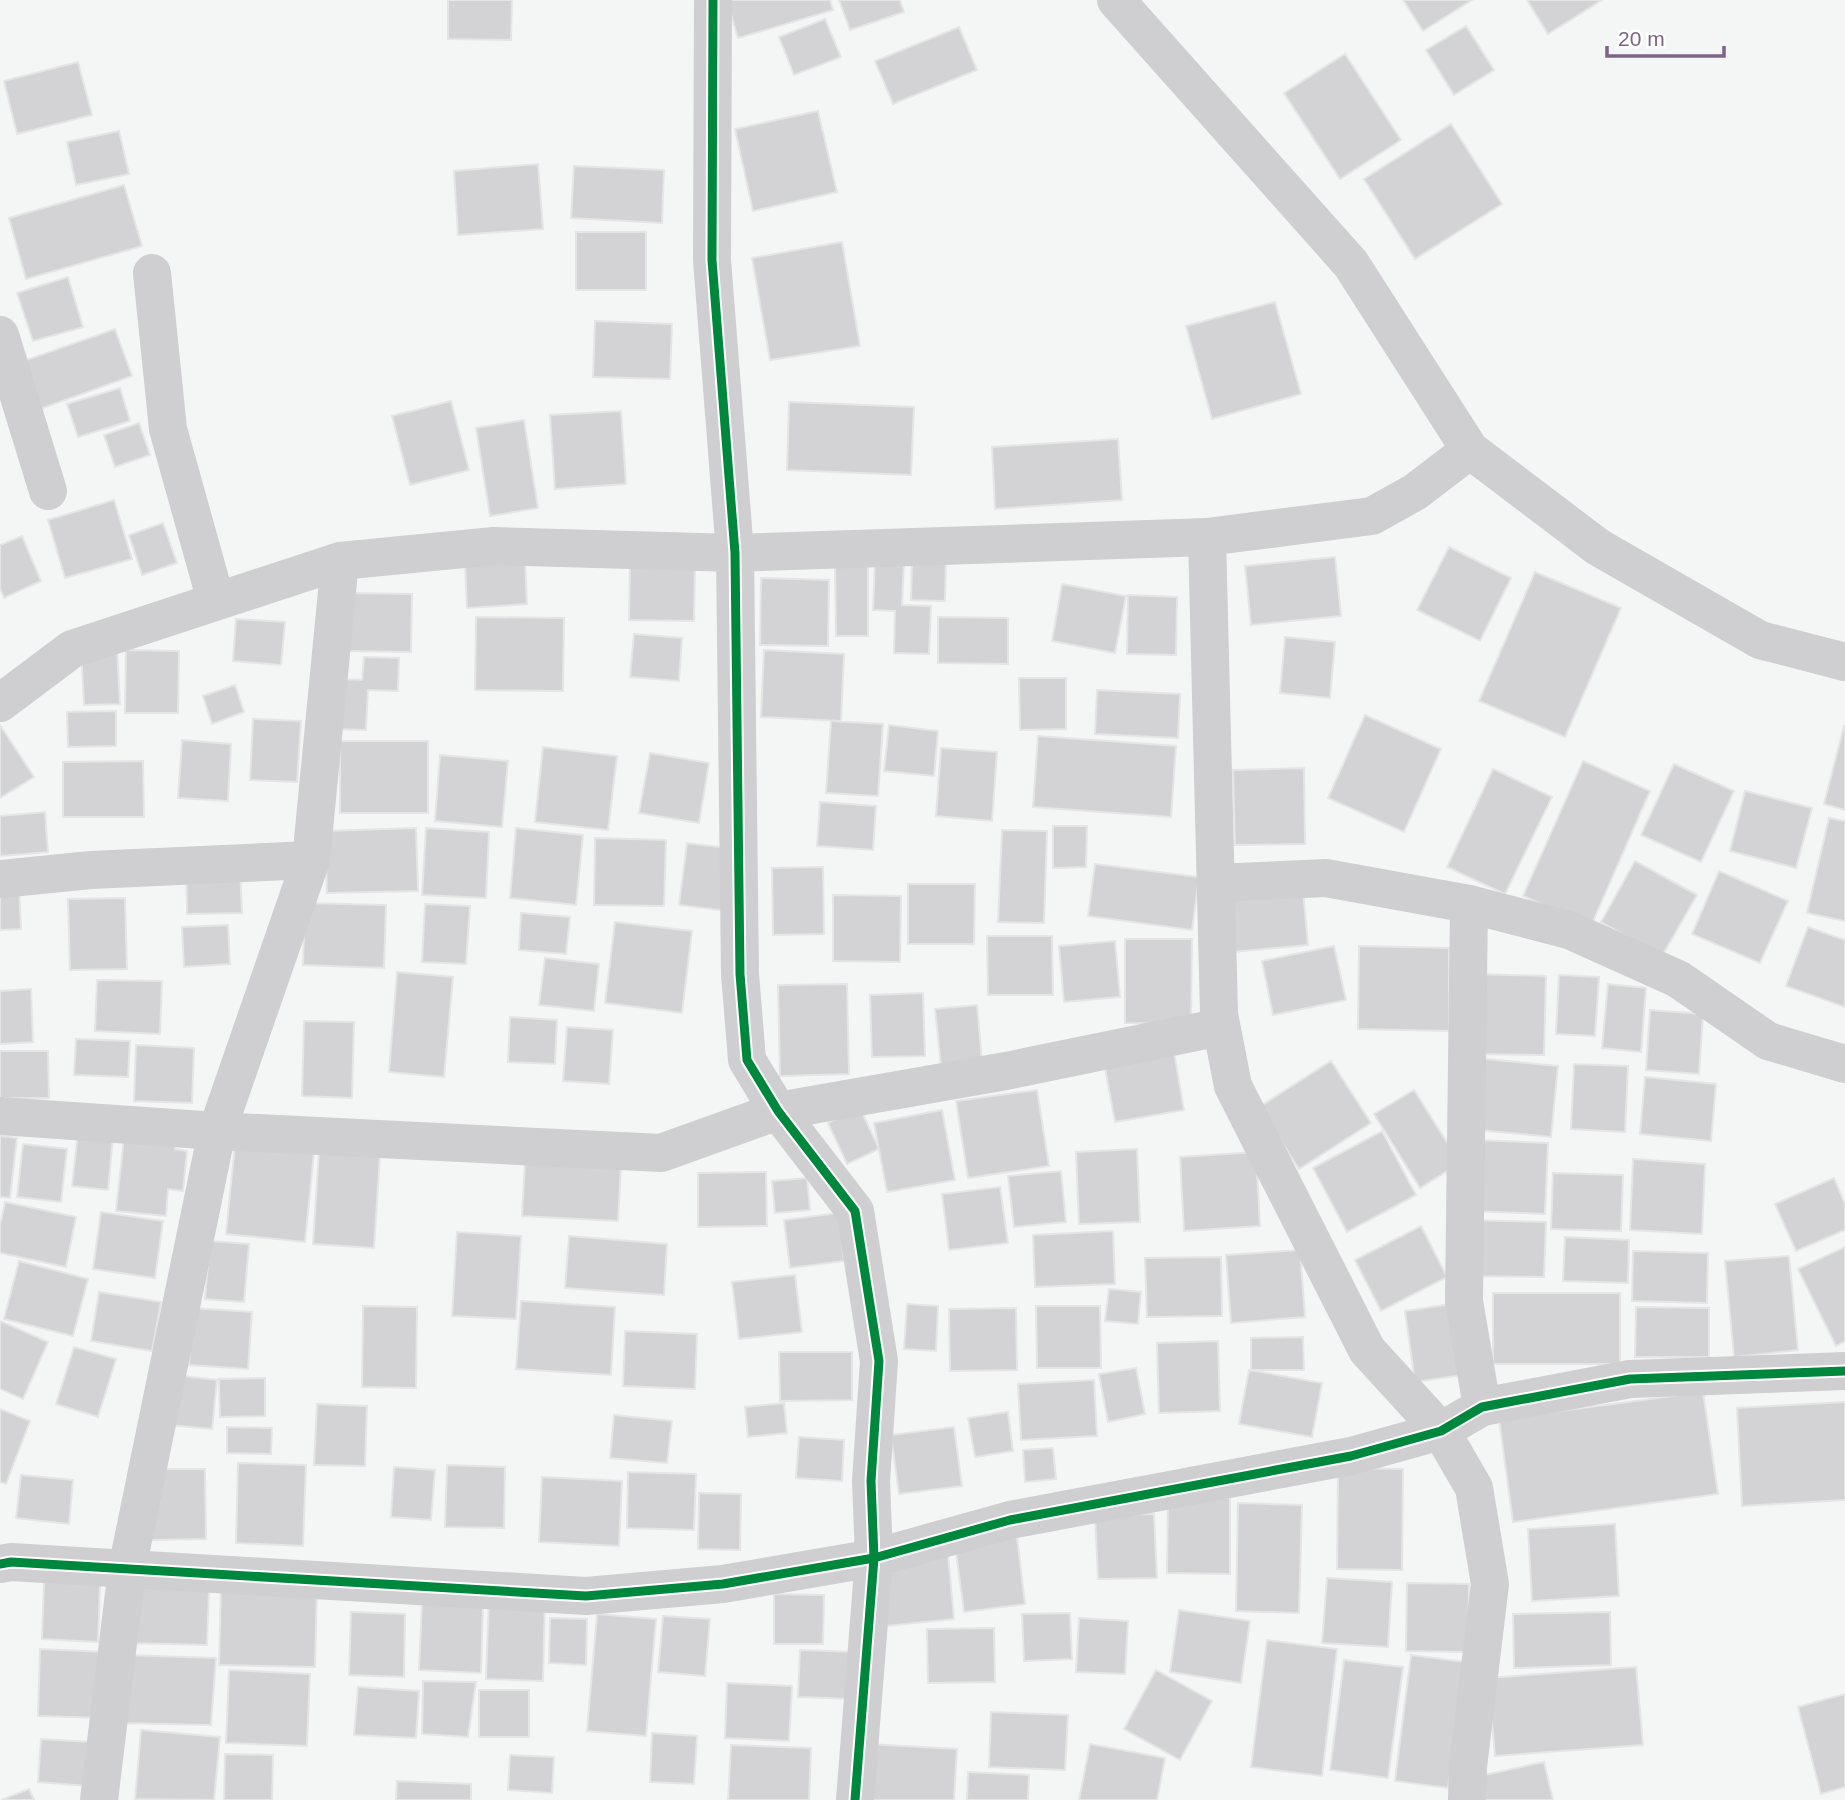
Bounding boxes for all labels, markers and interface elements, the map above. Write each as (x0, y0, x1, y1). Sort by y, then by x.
scale bar (1607, 14, 1724, 58)
text: 20 m (1618, 27, 1665, 50)

